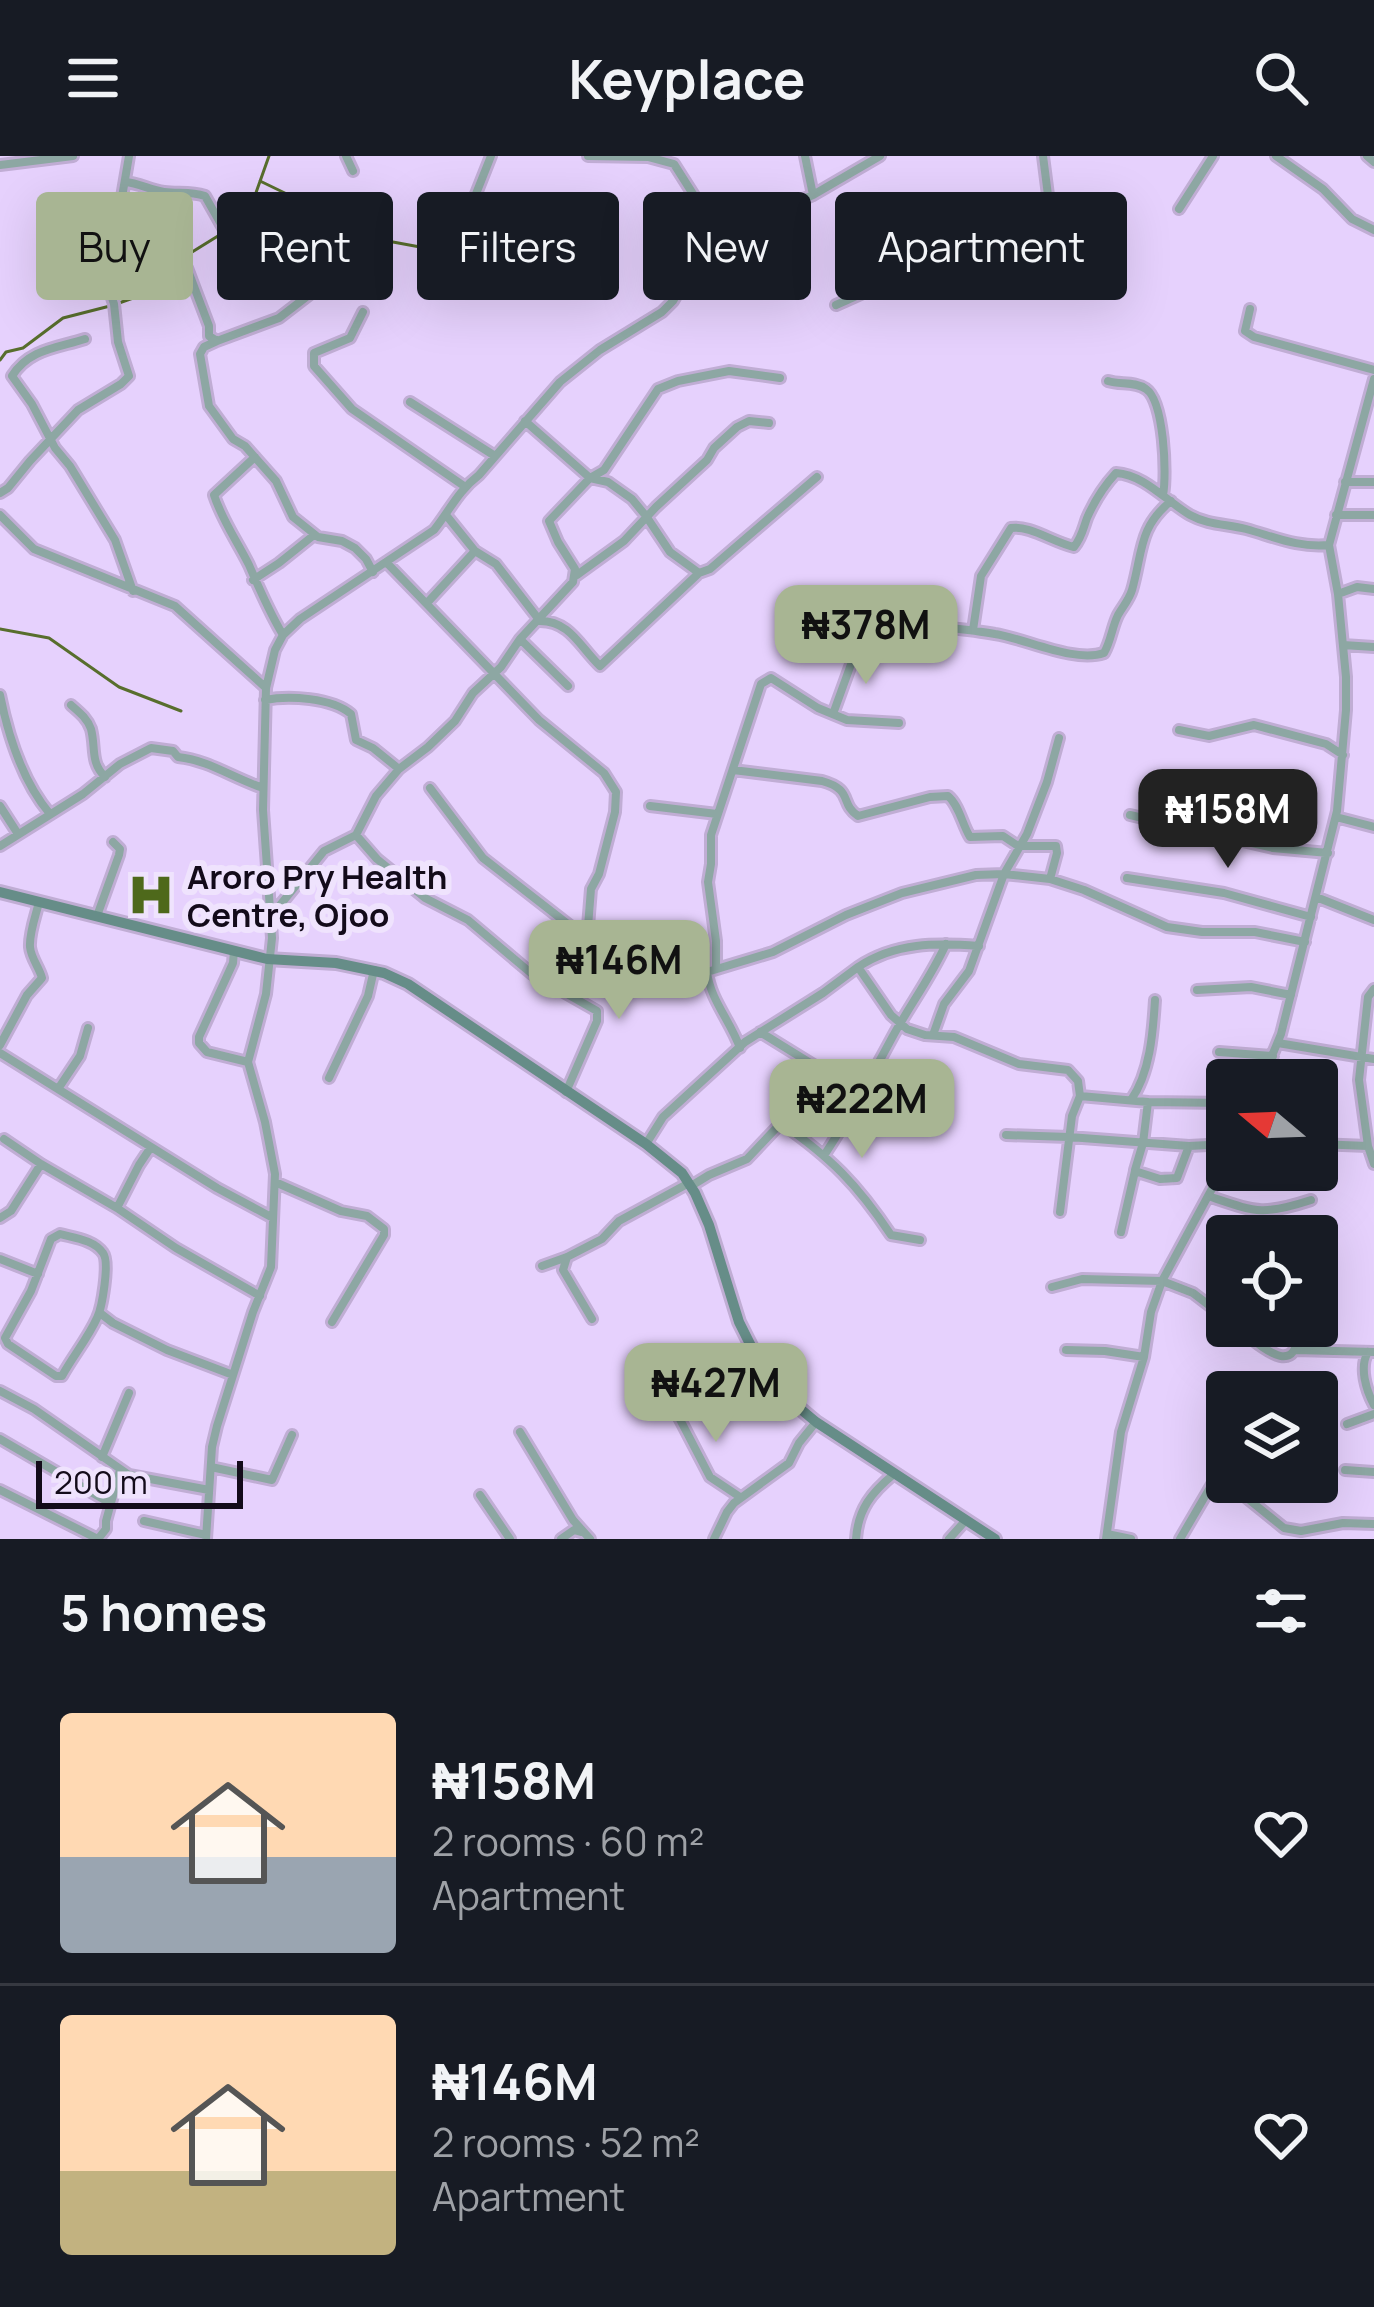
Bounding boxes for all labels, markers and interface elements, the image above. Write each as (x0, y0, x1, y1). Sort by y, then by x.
text: Keyplace (568, 41, 806, 115)
icon: menu (60, 45, 126, 111)
icon: search (1248, 45, 1314, 111)
chip: Buy (36, 192, 193, 300)
chip: Rent (217, 192, 393, 300)
chip: Filters (417, 192, 619, 300)
chip: New (643, 192, 811, 300)
chip: Apartment (835, 192, 1127, 300)
pin: ₦378M (782, 585, 950, 687)
text: ₦378M (802, 597, 930, 651)
pin: ₦158M (1144, 769, 1312, 871)
text: ₦158M (1165, 781, 1291, 835)
place label: Aroro Pry Health Centre, Ojoo (187, 854, 447, 937)
hospital icon: Aroro Pry Health Centre, Ojoo (126, 870, 176, 920)
pin: ₦146M (535, 920, 703, 1022)
text: ₦146M (556, 932, 682, 986)
pin: ₦222M (778, 1059, 946, 1161)
north arrow (1206, 1059, 1338, 1191)
map controls (1206, 1059, 1338, 1503)
text: ₦222M (796, 1071, 928, 1125)
button: locate (1206, 1215, 1338, 1347)
pin: ₦427M (632, 1343, 800, 1445)
text: ₦427M (651, 1355, 781, 1409)
button: layers (1206, 1371, 1338, 1503)
scale bar (36, 1455, 243, 1508)
text: 200 m (54, 1459, 148, 1504)
text: 5 homes (60, 1577, 267, 1646)
icon: filters (1248, 1578, 1314, 1644)
text: ₦158M (432, 1745, 596, 1814)
icon: home (156, 1761, 300, 1905)
icon: heart (1248, 1800, 1314, 1866)
text: 2 rooms · 60 m² (432, 1814, 704, 1868)
text: Apartment (432, 1868, 625, 1922)
text: ₦146M (432, 2046, 598, 2115)
icon: home (156, 2063, 300, 2207)
icon: heart (1248, 2102, 1314, 2168)
text: 2 rooms · 52 m² (432, 2115, 700, 2169)
text: Apartment (432, 2169, 625, 2223)

